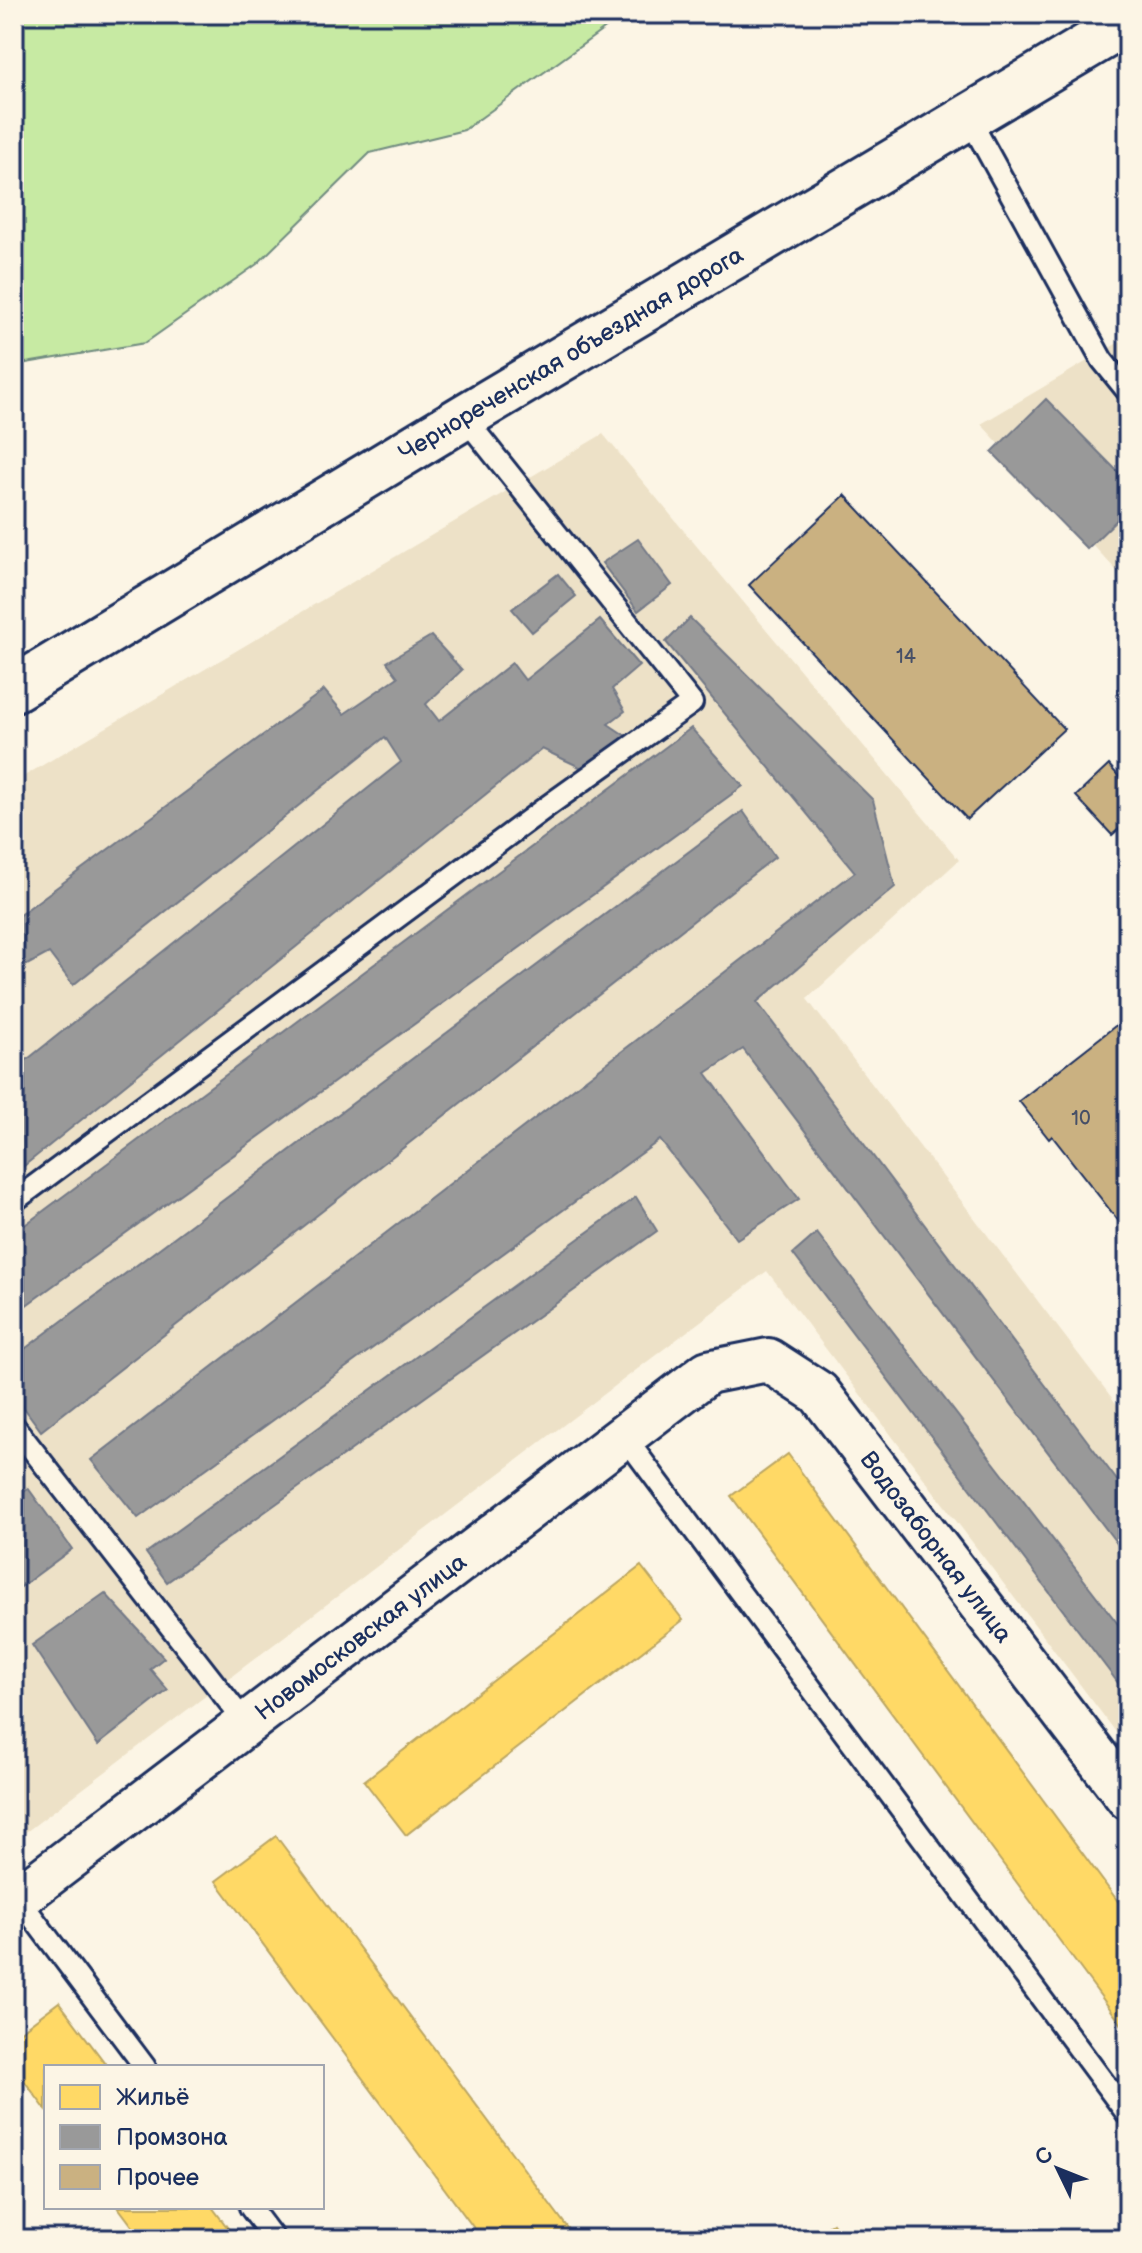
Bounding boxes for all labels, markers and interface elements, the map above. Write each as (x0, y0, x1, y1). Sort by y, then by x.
street label: Чернореченская объездная дорога (393, 240, 748, 468)
house number: 14 (896, 645, 916, 669)
house number: 10 (1071, 1107, 1091, 1131)
street label: Водозаборная улица (854, 1445, 1019, 1648)
street label: Новомосковская улица (249, 1547, 472, 1726)
legend (44, 2065, 324, 2209)
text: Жильё (116, 2083, 189, 2112)
text: Промзона (116, 2123, 228, 2152)
north arrow (1018, 2129, 1098, 2209)
text: С (1029, 2142, 1060, 2171)
text: Прочее (116, 2163, 199, 2192)

